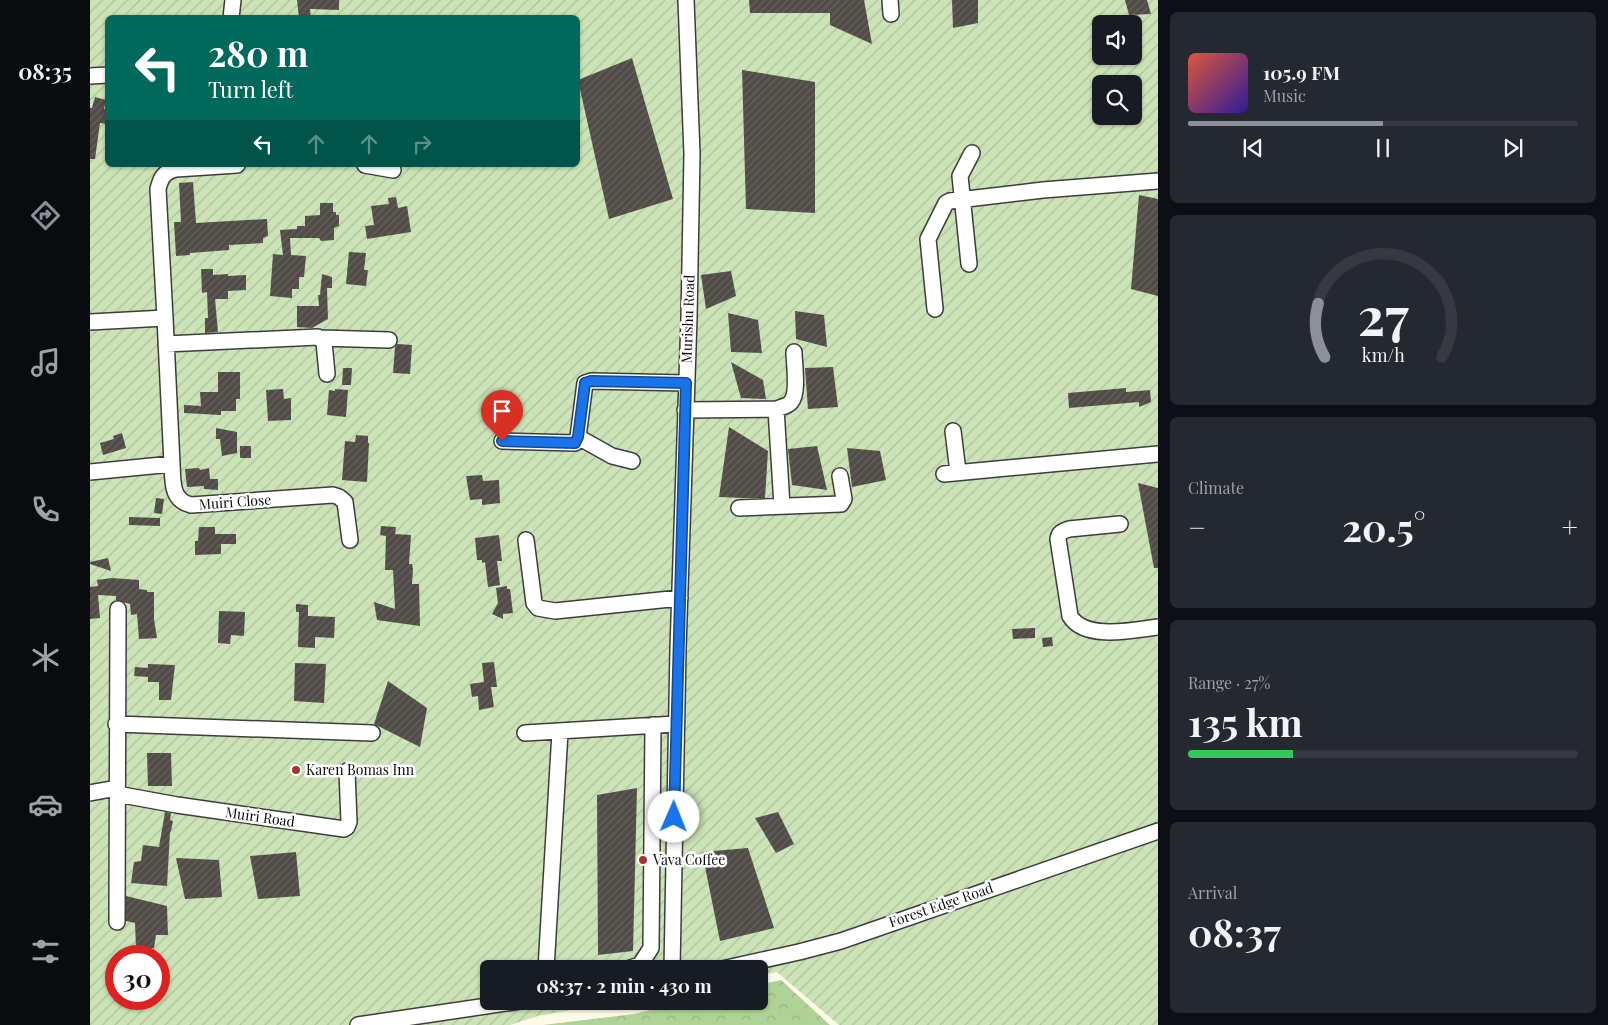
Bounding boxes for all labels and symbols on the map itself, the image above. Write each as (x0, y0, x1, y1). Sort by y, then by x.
street label: Murishu Road (676, 274, 699, 364)
pin (481, 390, 523, 441)
street label: Muiri Close (198, 489, 272, 514)
place label: Karen Bomas Inn (306, 760, 415, 779)
marker: Karen Bomas Inn (290, 764, 302, 776)
position arrow (647, 790, 699, 842)
street label: Muiri Road (224, 802, 296, 831)
place label: Vava Coffee (652, 850, 725, 869)
marker: Vava Coffee (637, 854, 649, 866)
street label: Forest Edge Road (886, 878, 996, 931)
speed limit sign: 30 (105, 945, 170, 1010)

